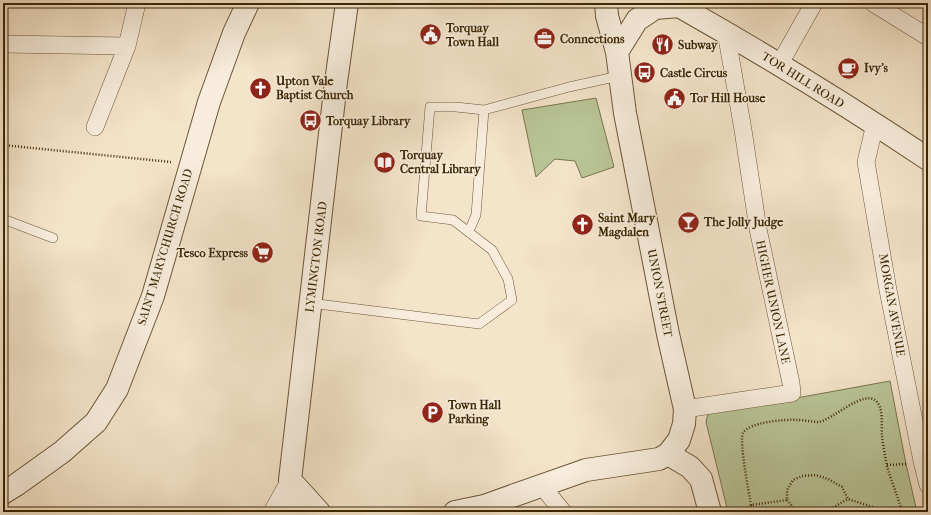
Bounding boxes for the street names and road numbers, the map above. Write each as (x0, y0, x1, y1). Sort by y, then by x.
street label: TOR HILL ROAD (759, 49, 847, 111)
street label: SAINT MARYCHURCH ROAD (134, 167, 196, 327)
street label: LYMINGTON ROAD (302, 201, 330, 313)
street label: HIGHER UNION LANE (753, 239, 793, 365)
street label: UNION STREET (645, 248, 676, 339)
street label: MORGAN AVENUE (876, 252, 908, 358)

